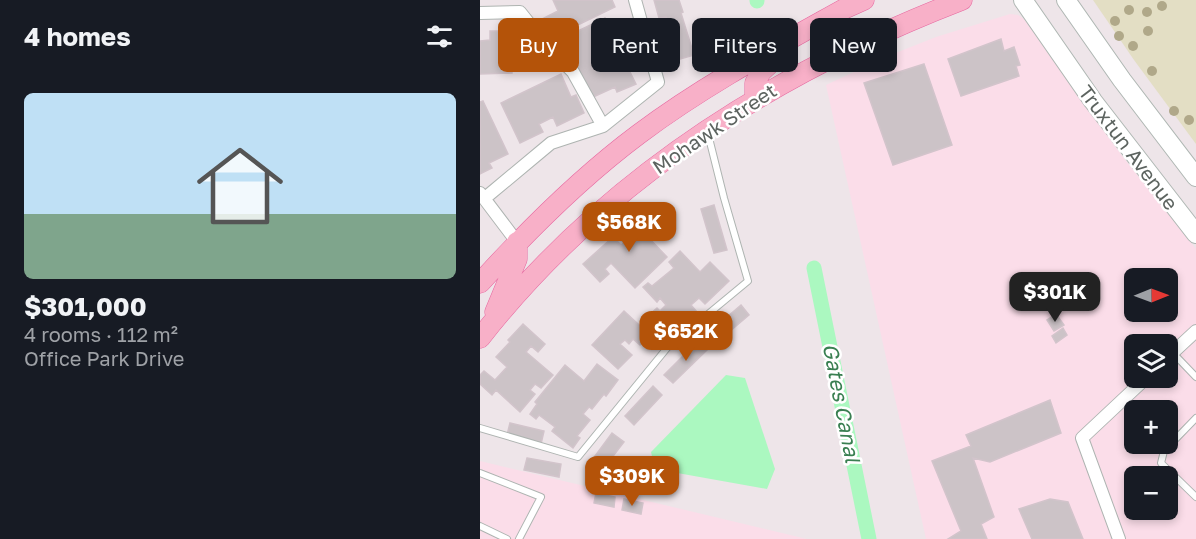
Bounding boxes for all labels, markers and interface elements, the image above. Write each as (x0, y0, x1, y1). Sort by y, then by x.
chip: Buy (498, 18, 579, 72)
chip: Rent (591, 18, 680, 72)
chip: Filters (692, 18, 798, 72)
chip: New (810, 18, 897, 72)
icon: filters (423, 20, 456, 53)
text: 4 homes (24, 21, 131, 52)
street label: Mohawk Street (647, 78, 781, 178)
street label: Truxtun Avenue (1074, 80, 1184, 214)
icon: home (186, 132, 294, 240)
pin: $568K (587, 202, 671, 253)
text: $568K (596, 209, 662, 233)
north arrow (1124, 268, 1178, 322)
map controls (1124, 268, 1178, 520)
pin: $301K (1013, 272, 1097, 323)
text: $301K (1023, 279, 1087, 303)
text: $301,000 (24, 291, 147, 322)
pin: $652K (644, 311, 728, 362)
text: $652K (654, 318, 719, 342)
text: 4 rooms · 112 m² (24, 322, 178, 346)
button: layers (1124, 334, 1178, 388)
water label: Gates Canal (818, 341, 867, 466)
text: Office Park Drive (24, 346, 184, 370)
button: + (1124, 400, 1178, 454)
pin: $309K (590, 456, 674, 507)
text: $309K (599, 463, 665, 487)
button: − (1124, 466, 1178, 520)

